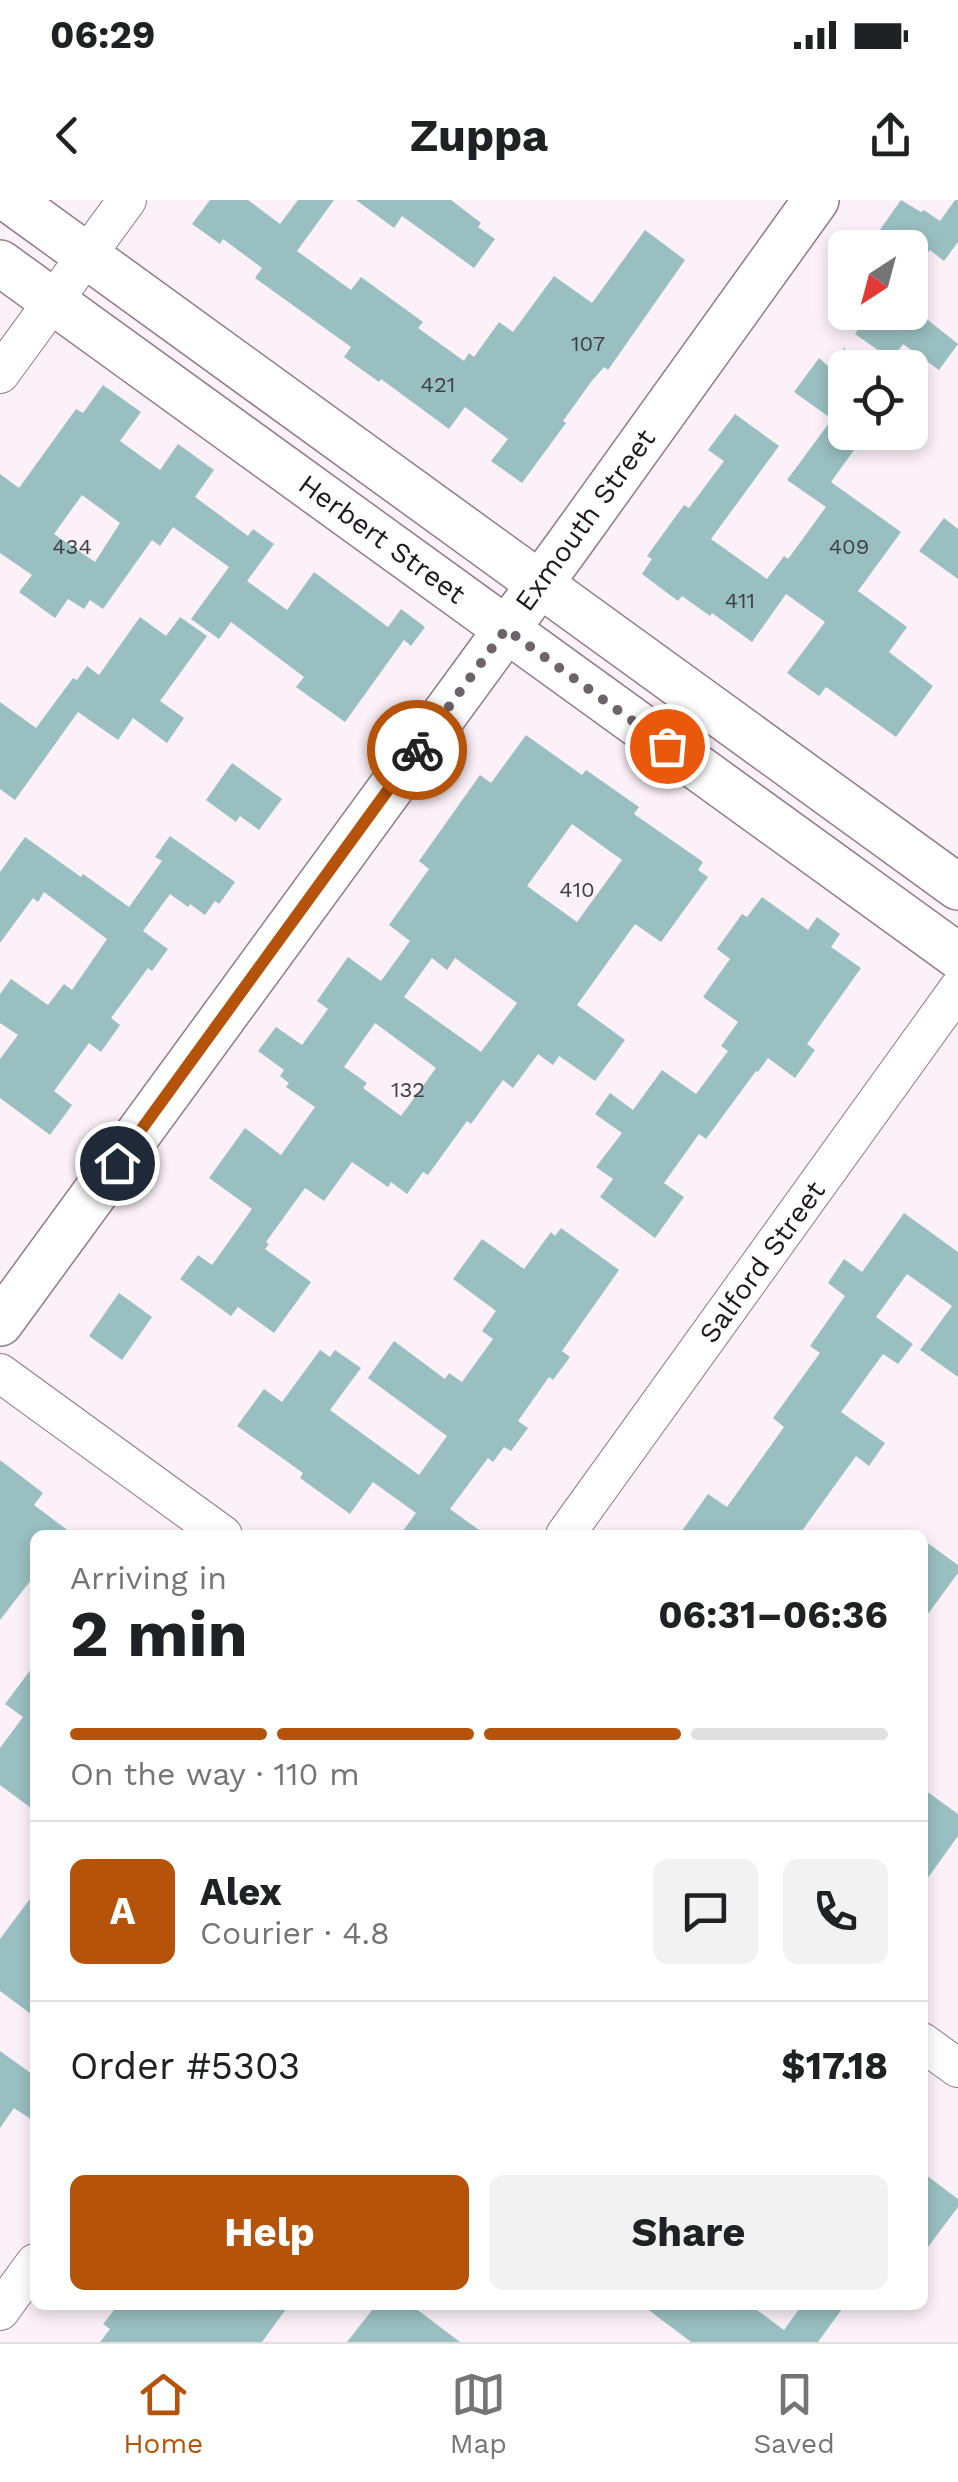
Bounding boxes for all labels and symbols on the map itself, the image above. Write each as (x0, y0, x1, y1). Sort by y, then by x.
north arrow (828, 230, 928, 330)
house number: 107 (571, 331, 605, 356)
house number: 421 (421, 372, 455, 397)
street label: Exmouth Street (508, 423, 662, 617)
street label: Herbert Street (292, 468, 472, 611)
house number: 434 (52, 534, 92, 559)
house number: 409 (829, 534, 869, 559)
house number: 411 (725, 588, 755, 613)
courier (367, 700, 467, 800)
pin (625, 704, 710, 789)
house number: 410 (559, 877, 595, 902)
house number: 132 (391, 1077, 425, 1102)
pin (75, 1121, 160, 1206)
street label: Salford Street (692, 1174, 832, 1349)

